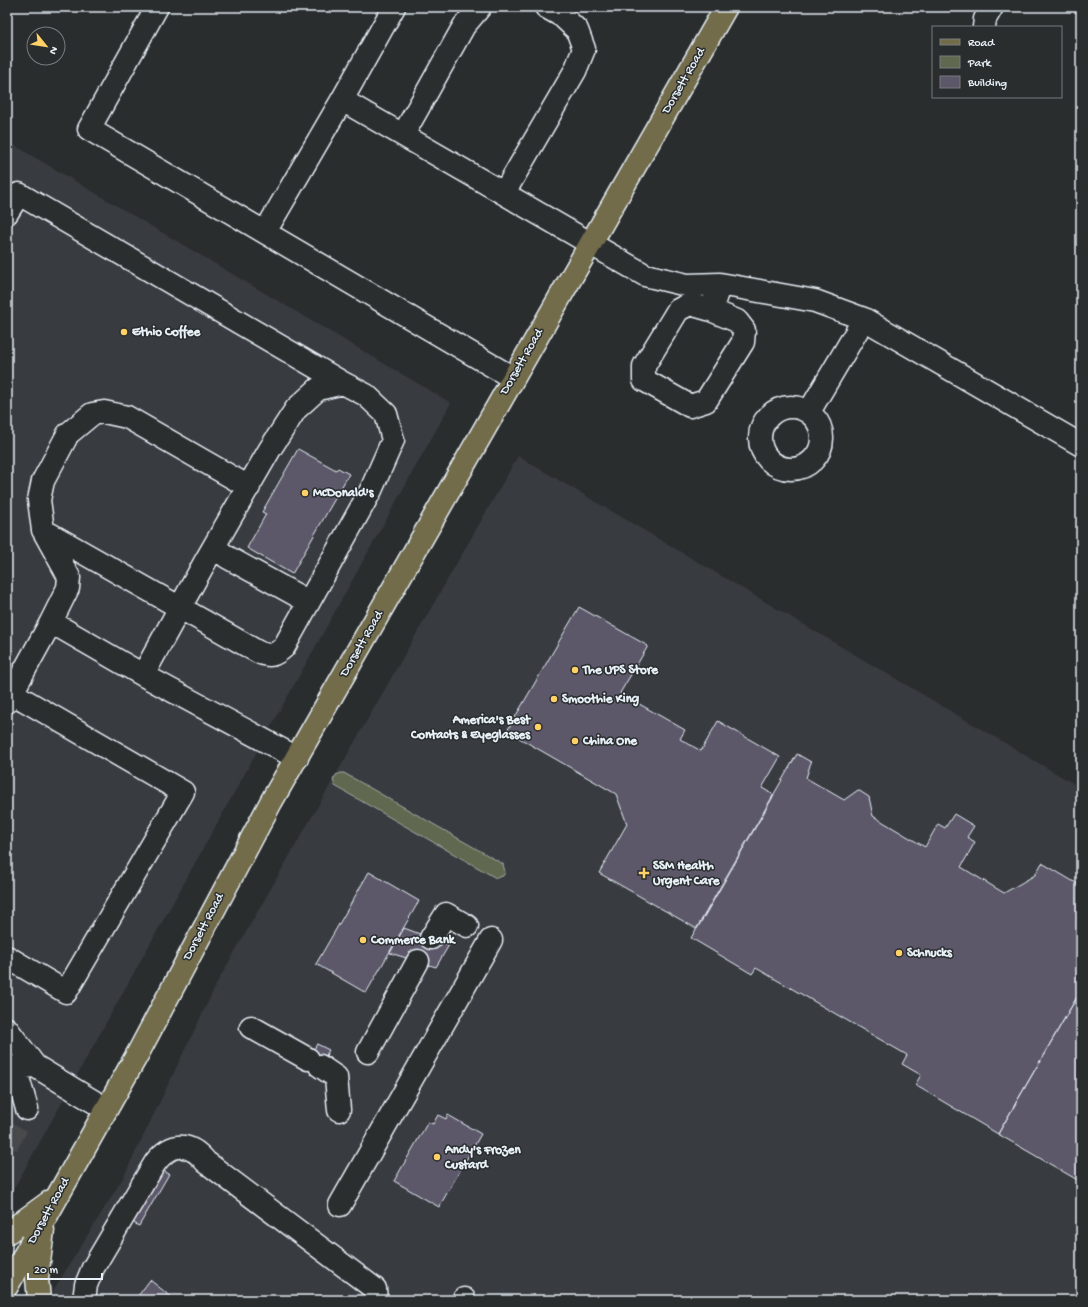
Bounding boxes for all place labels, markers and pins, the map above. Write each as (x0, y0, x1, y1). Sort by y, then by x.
place label: Ethio Coffee (132, 324, 201, 340)
marker: Ethio Coffee (119, 327, 129, 337)
place label: McDonald's (313, 486, 375, 501)
marker: McDonald's (300, 488, 310, 498)
place label: The UPS Store (582, 663, 659, 678)
marker: The UPS Store (570, 665, 580, 675)
place label: Smoothie King (562, 692, 640, 707)
marker: Smoothie King (549, 694, 559, 704)
place label: America's Best Contacts & Eyeglasses (410, 713, 532, 743)
marker: America's Best Contacts & Eyeglasses (533, 722, 543, 732)
place label: China One (582, 734, 638, 749)
marker: China One (570, 736, 580, 746)
place label: SSM Health Urgent Care (653, 859, 721, 889)
marker: SSM Health Urgent Care (638, 867, 650, 879)
place label: Commerce Bank (370, 933, 457, 948)
marker: Commerce Bank (358, 935, 368, 945)
place label: Schnucks (907, 946, 953, 961)
marker: Schnucks (894, 948, 904, 958)
place label: Andy's Frozen Custard (444, 1143, 521, 1173)
marker: Andy's Frozen Custard (432, 1152, 442, 1162)

